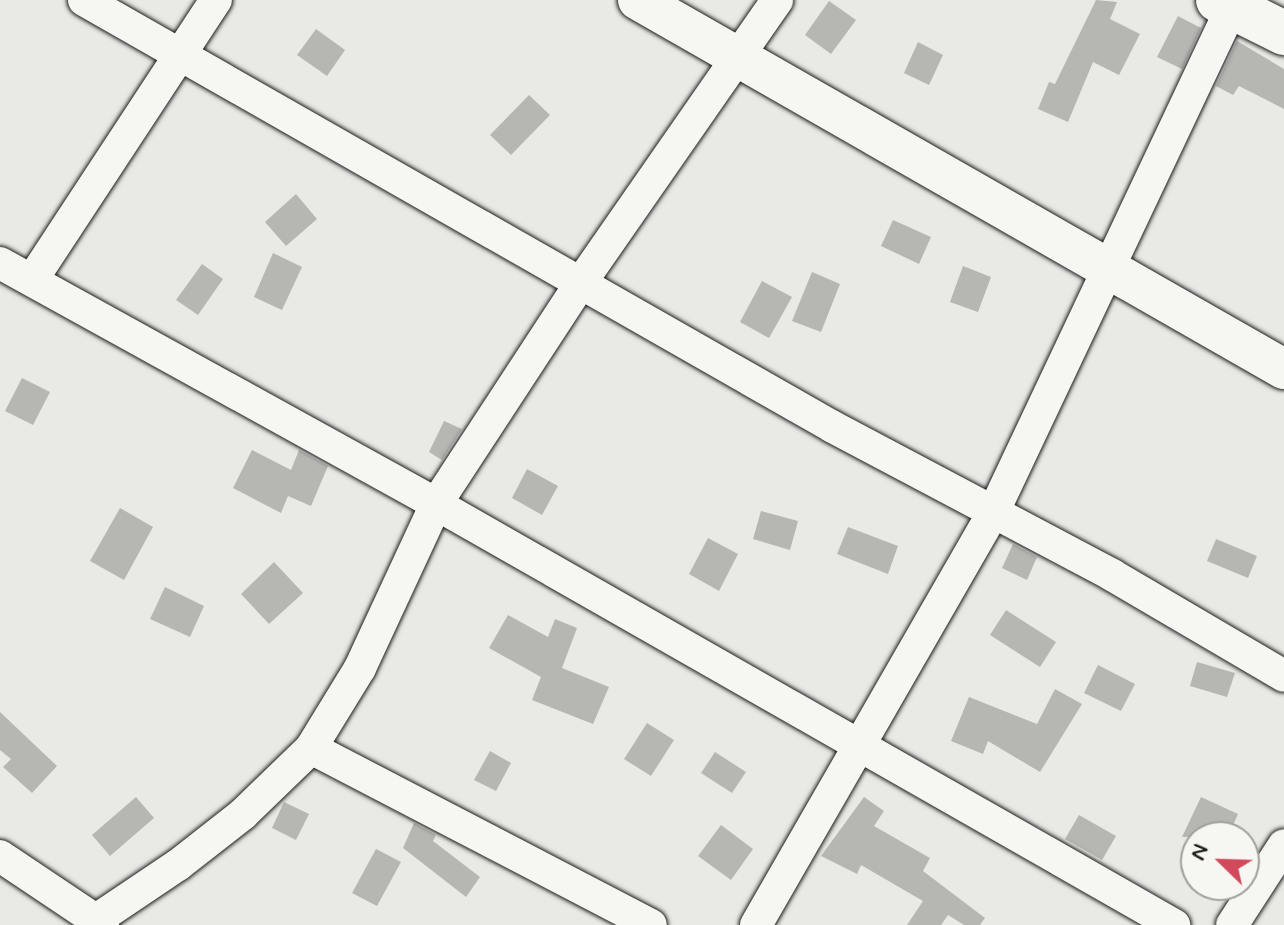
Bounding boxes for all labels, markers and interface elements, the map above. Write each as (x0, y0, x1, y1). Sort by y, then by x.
north arrow (1180, 821, 1260, 901)
text: N (1184, 840, 1215, 865)

